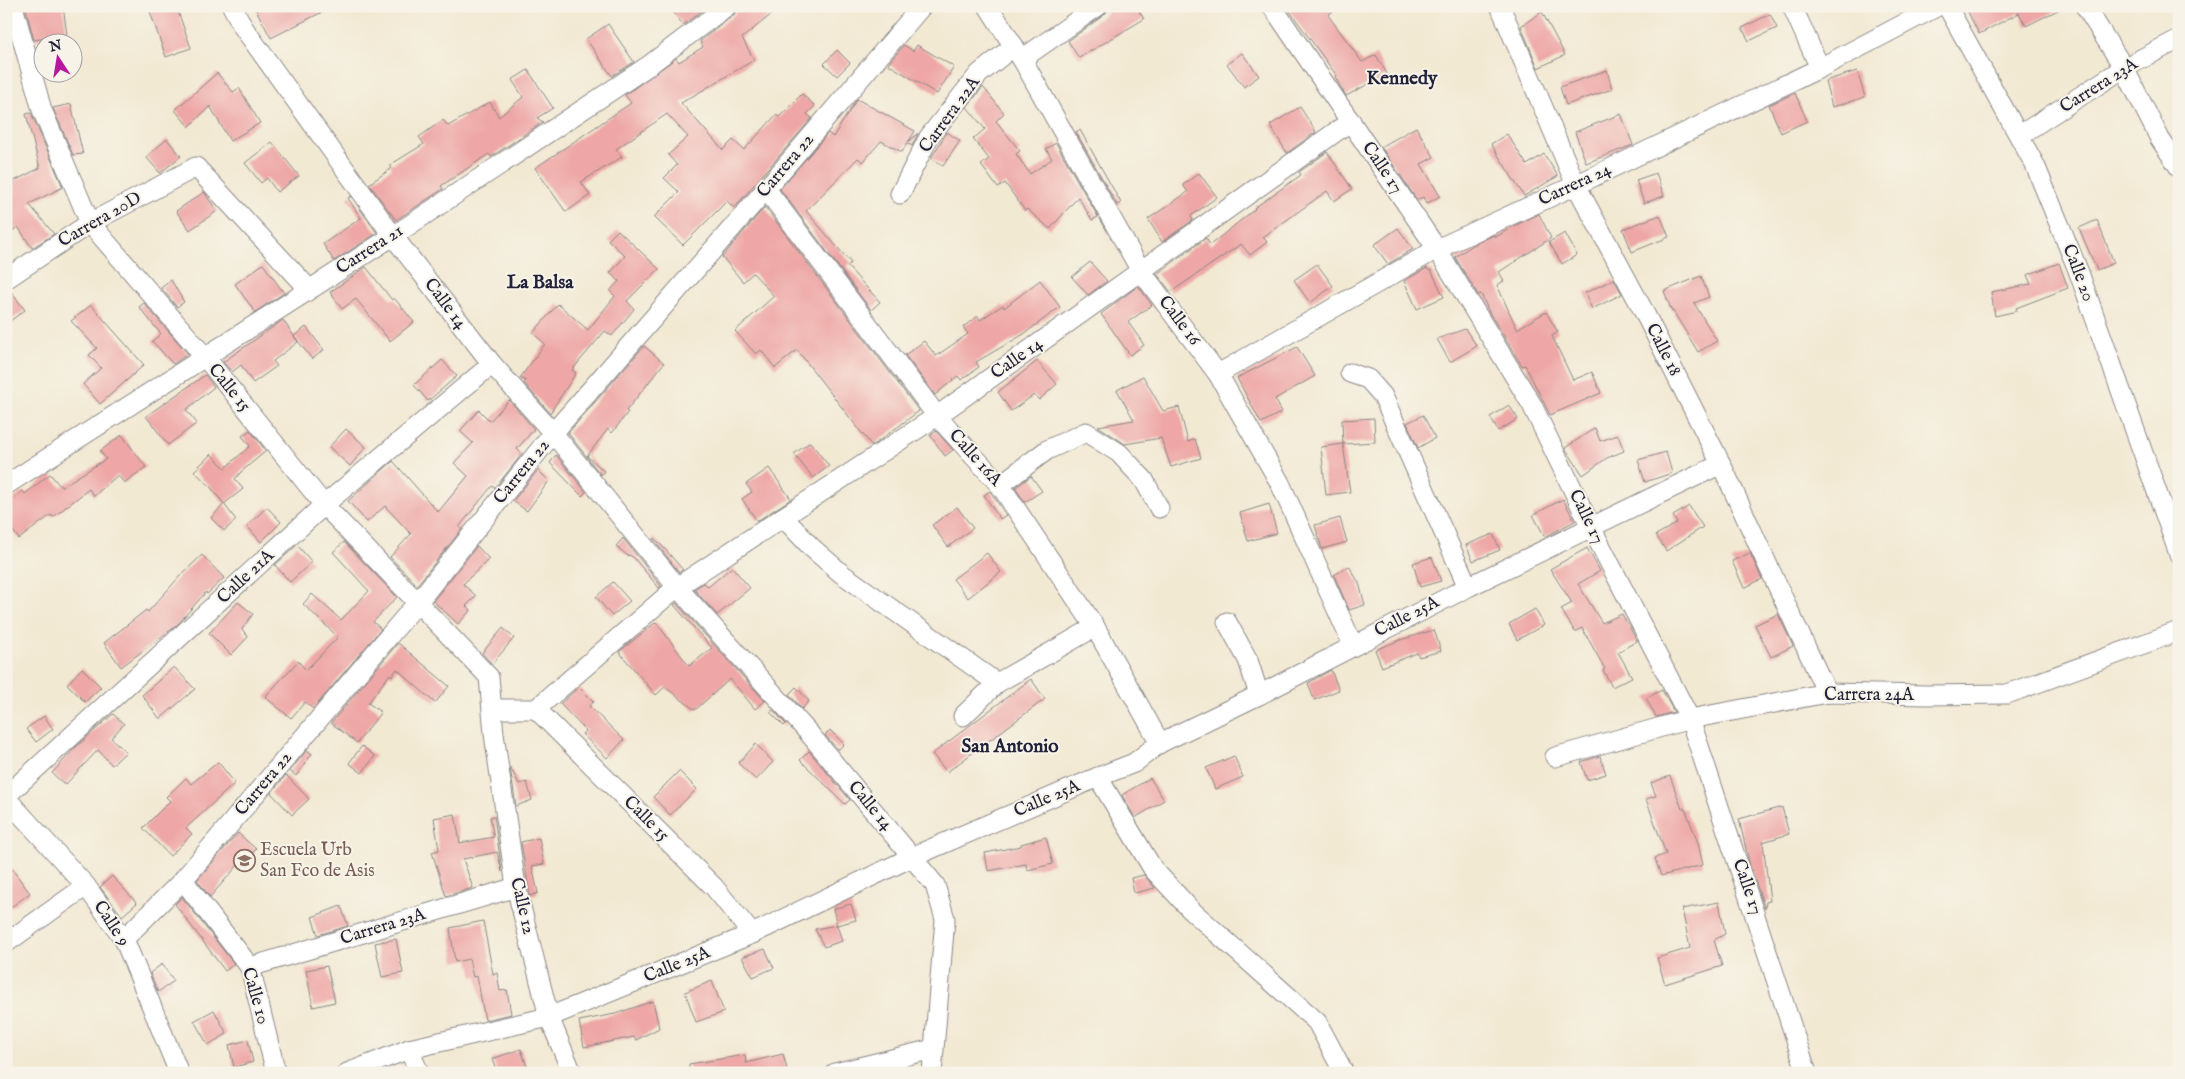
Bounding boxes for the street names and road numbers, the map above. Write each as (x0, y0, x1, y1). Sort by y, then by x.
street label: Carrera 23A (2056, 53, 2143, 119)
street label: Carrera 22A (914, 71, 986, 158)
street label: Carrera 22 (752, 129, 820, 203)
street label: Calle 17 (1356, 138, 1408, 198)
street label: Carrera 24 (1535, 158, 1615, 212)
street label: Carrera 20D (54, 187, 146, 253)
street label: Carrera 21 (332, 220, 408, 280)
street label: Calle 20 (2057, 241, 2099, 305)
street label: Calle 14 (418, 274, 472, 334)
street label: Calle 16 (1153, 291, 1206, 351)
street label: Calle 18 (1640, 320, 1686, 380)
street label: Calle 14 (987, 333, 1048, 385)
street label: Calle 15 (202, 359, 256, 417)
street label: Calle 16A (943, 425, 1007, 492)
street label: Carrera 22 (489, 435, 555, 509)
street label: Calle 17 (1563, 486, 1609, 548)
street label: Calle 21A (213, 544, 280, 609)
street label: Calle 25A (1371, 591, 1444, 643)
street label: Carrera 24A (1824, 684, 1915, 707)
street label: Carrera 22 (230, 747, 298, 821)
street label: Calle 25A (1010, 774, 1084, 823)
street label: Calle 14 (843, 776, 898, 836)
street label: Calle 15 (618, 791, 674, 847)
street label: Calle 17 (1727, 856, 1767, 918)
street label: Calle 12 (504, 875, 540, 937)
street label: Calle 9 (88, 897, 134, 951)
street label: Carrera 23A (338, 903, 429, 951)
street label: Calle 25A (640, 941, 714, 989)
street label: Calle 10 (236, 965, 274, 1027)

